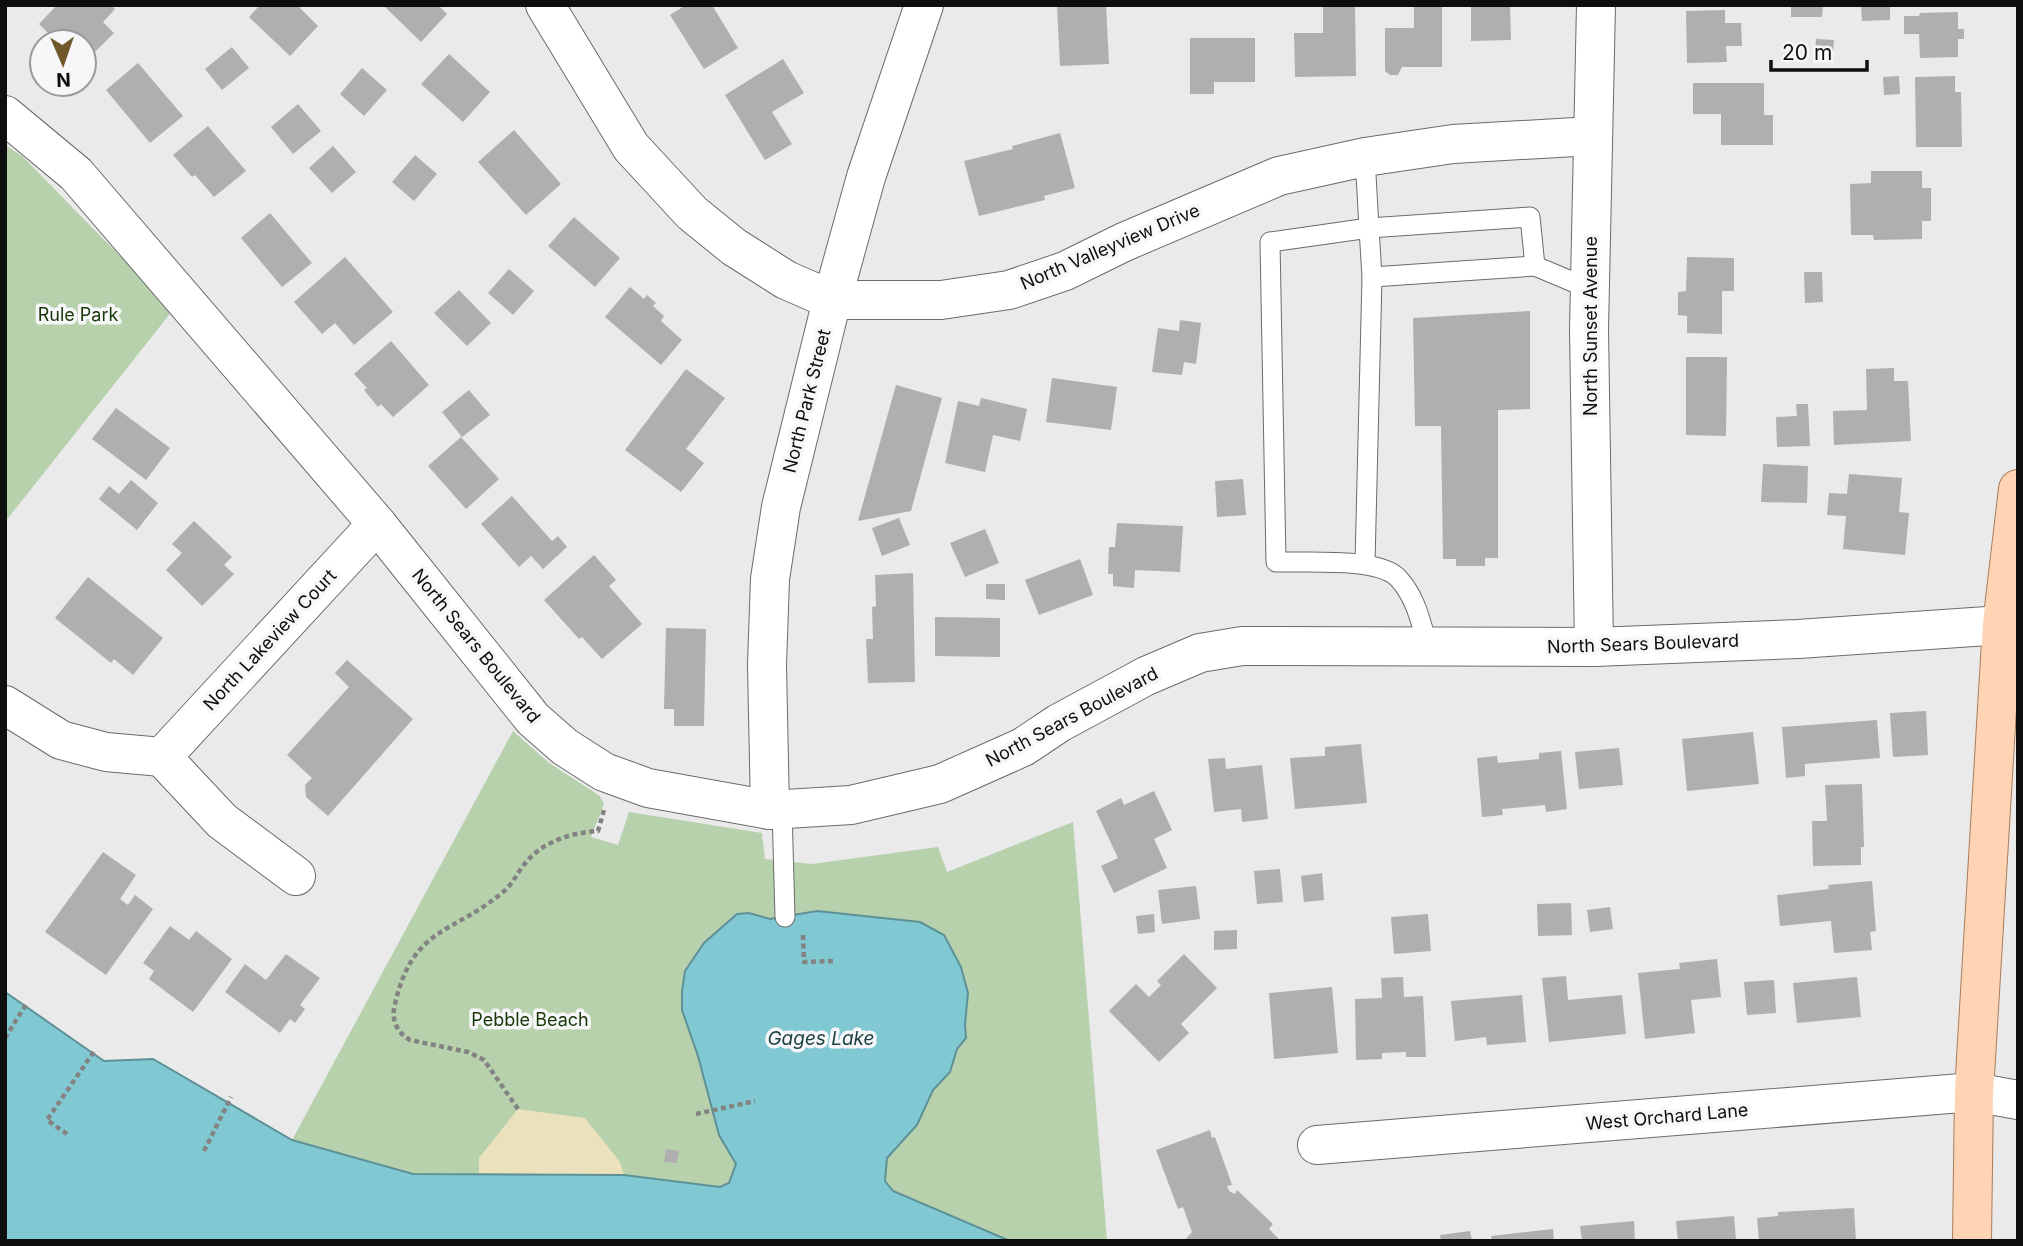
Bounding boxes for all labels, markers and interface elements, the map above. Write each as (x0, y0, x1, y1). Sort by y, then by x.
north arrow (28, 28, 98, 98)
scale bar (1771, 28, 1867, 72)
text: 20 m (1782, 40, 1832, 65)
text: N (56, 68, 71, 91)
street label: North Valleyview Drive (1017, 199, 1203, 294)
street label: North Sunset Avenue (1580, 236, 1601, 416)
park label: Rule Park (38, 304, 118, 325)
street label: North Park Street (778, 327, 835, 475)
street label: North Sears Boulevard (408, 564, 545, 727)
street label: North Lakeview Court (199, 565, 340, 714)
street label: North Sears Boulevard (1547, 630, 1739, 657)
street label: North Sears Boulevard (982, 662, 1161, 771)
park label: Pebble Beach (471, 1009, 589, 1030)
water label: Gages Lake (767, 1027, 875, 1050)
street label: West Orchard Lane (1585, 1099, 1749, 1134)

